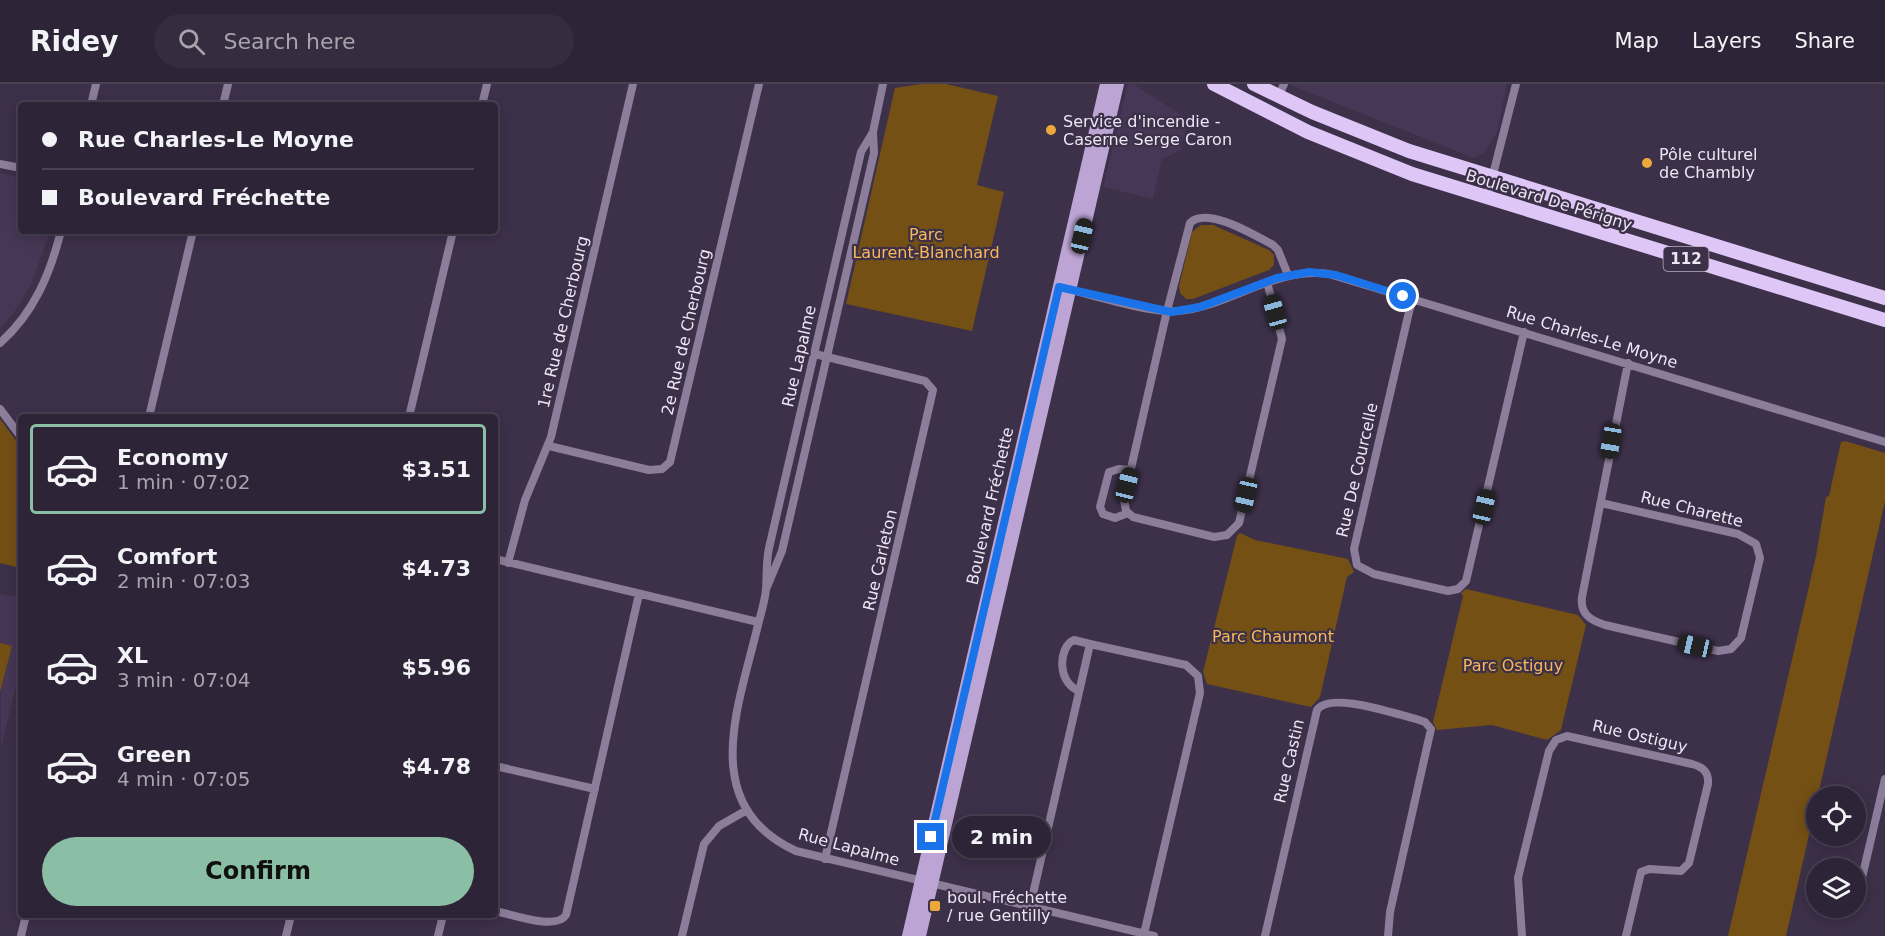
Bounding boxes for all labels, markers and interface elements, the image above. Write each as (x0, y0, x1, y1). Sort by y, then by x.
search box (154, 14, 574, 68)
text: Ridey (30, 25, 118, 58)
icon: search (175, 25, 208, 58)
text: Search here (223, 29, 356, 54)
text: Map (1615, 29, 1659, 53)
text: Layers (1692, 29, 1761, 53)
text: Share (1794, 29, 1855, 53)
place label: Service d'incendie - Caserne Serge Caron (1063, 112, 1232, 149)
marker: Service d'incendie - Caserne Serge Caron (1044, 123, 1058, 137)
text: Rue Charles-Le Moyne (78, 127, 354, 152)
place label: Pôle culturel de Chambly (1659, 145, 1758, 182)
marker: Pôle culturel de Chambly (1640, 156, 1654, 170)
street label: Boulevard De Périgny (1464, 166, 1634, 234)
text: Boulevard Fréchette (78, 185, 330, 210)
car (1069, 216, 1095, 256)
park label: Parc Laurent-Blanchard (852, 225, 1000, 262)
street label: 1re Rue de Cherbourg (534, 234, 592, 410)
street label: 2e Rue de Cherbourg (658, 247, 714, 417)
road number: 112 (1664, 247, 1708, 271)
route start (1389, 282, 1416, 309)
car (1261, 292, 1289, 332)
street label: Rue Charles-Le Moyne (1504, 302, 1680, 372)
street label: Rue Lapalme (778, 303, 820, 409)
street label: Rue De Courcelle (1332, 401, 1382, 539)
car (1599, 422, 1623, 460)
street label: Boulevard Fréchette (963, 425, 1017, 587)
icon: car (45, 442, 99, 496)
text: Economy (117, 445, 228, 470)
text: $3.51 (401, 457, 471, 482)
car (1114, 465, 1140, 505)
text: 1 min · 07:02 (117, 470, 251, 494)
car (1233, 475, 1259, 515)
car (1471, 487, 1497, 527)
street label: Rue Charette (1639, 487, 1745, 531)
street label: Rue Carleton (859, 507, 901, 613)
icon: car (45, 541, 99, 595)
text: Comfort (117, 544, 217, 569)
text: $4.73 (401, 556, 471, 581)
text: 2 min · 07:03 (117, 569, 251, 593)
park label: Parc Chaumont (1212, 627, 1334, 646)
car (1675, 633, 1715, 659)
icon: car (45, 640, 99, 694)
text: XL (117, 643, 148, 668)
text: $5.96 (401, 655, 471, 680)
park label: Parc Ostiguy (1463, 656, 1563, 675)
text: 3 min · 07:04 (117, 668, 251, 692)
street label: Rue Ostiguy (1591, 716, 1689, 756)
street label: Rue Castin (1270, 717, 1308, 805)
icon: car (45, 739, 99, 793)
text: Green (117, 742, 191, 767)
text: $4.78 (401, 754, 471, 779)
text: 4 min · 07:05 (117, 767, 251, 791)
map controls (1806, 786, 1866, 918)
button: locate (1806, 786, 1866, 846)
callout: 2 min (952, 816, 1051, 858)
route end (917, 823, 944, 850)
street label: Rue Lapalme (796, 824, 902, 870)
text: 2 min (970, 825, 1033, 849)
button: Confirm (42, 837, 474, 906)
button: layers (1806, 858, 1866, 918)
place label: boul. Fréchette / rue Gentilly (947, 888, 1067, 925)
marker: boul. Fréchette / rue Gentilly (928, 899, 942, 913)

